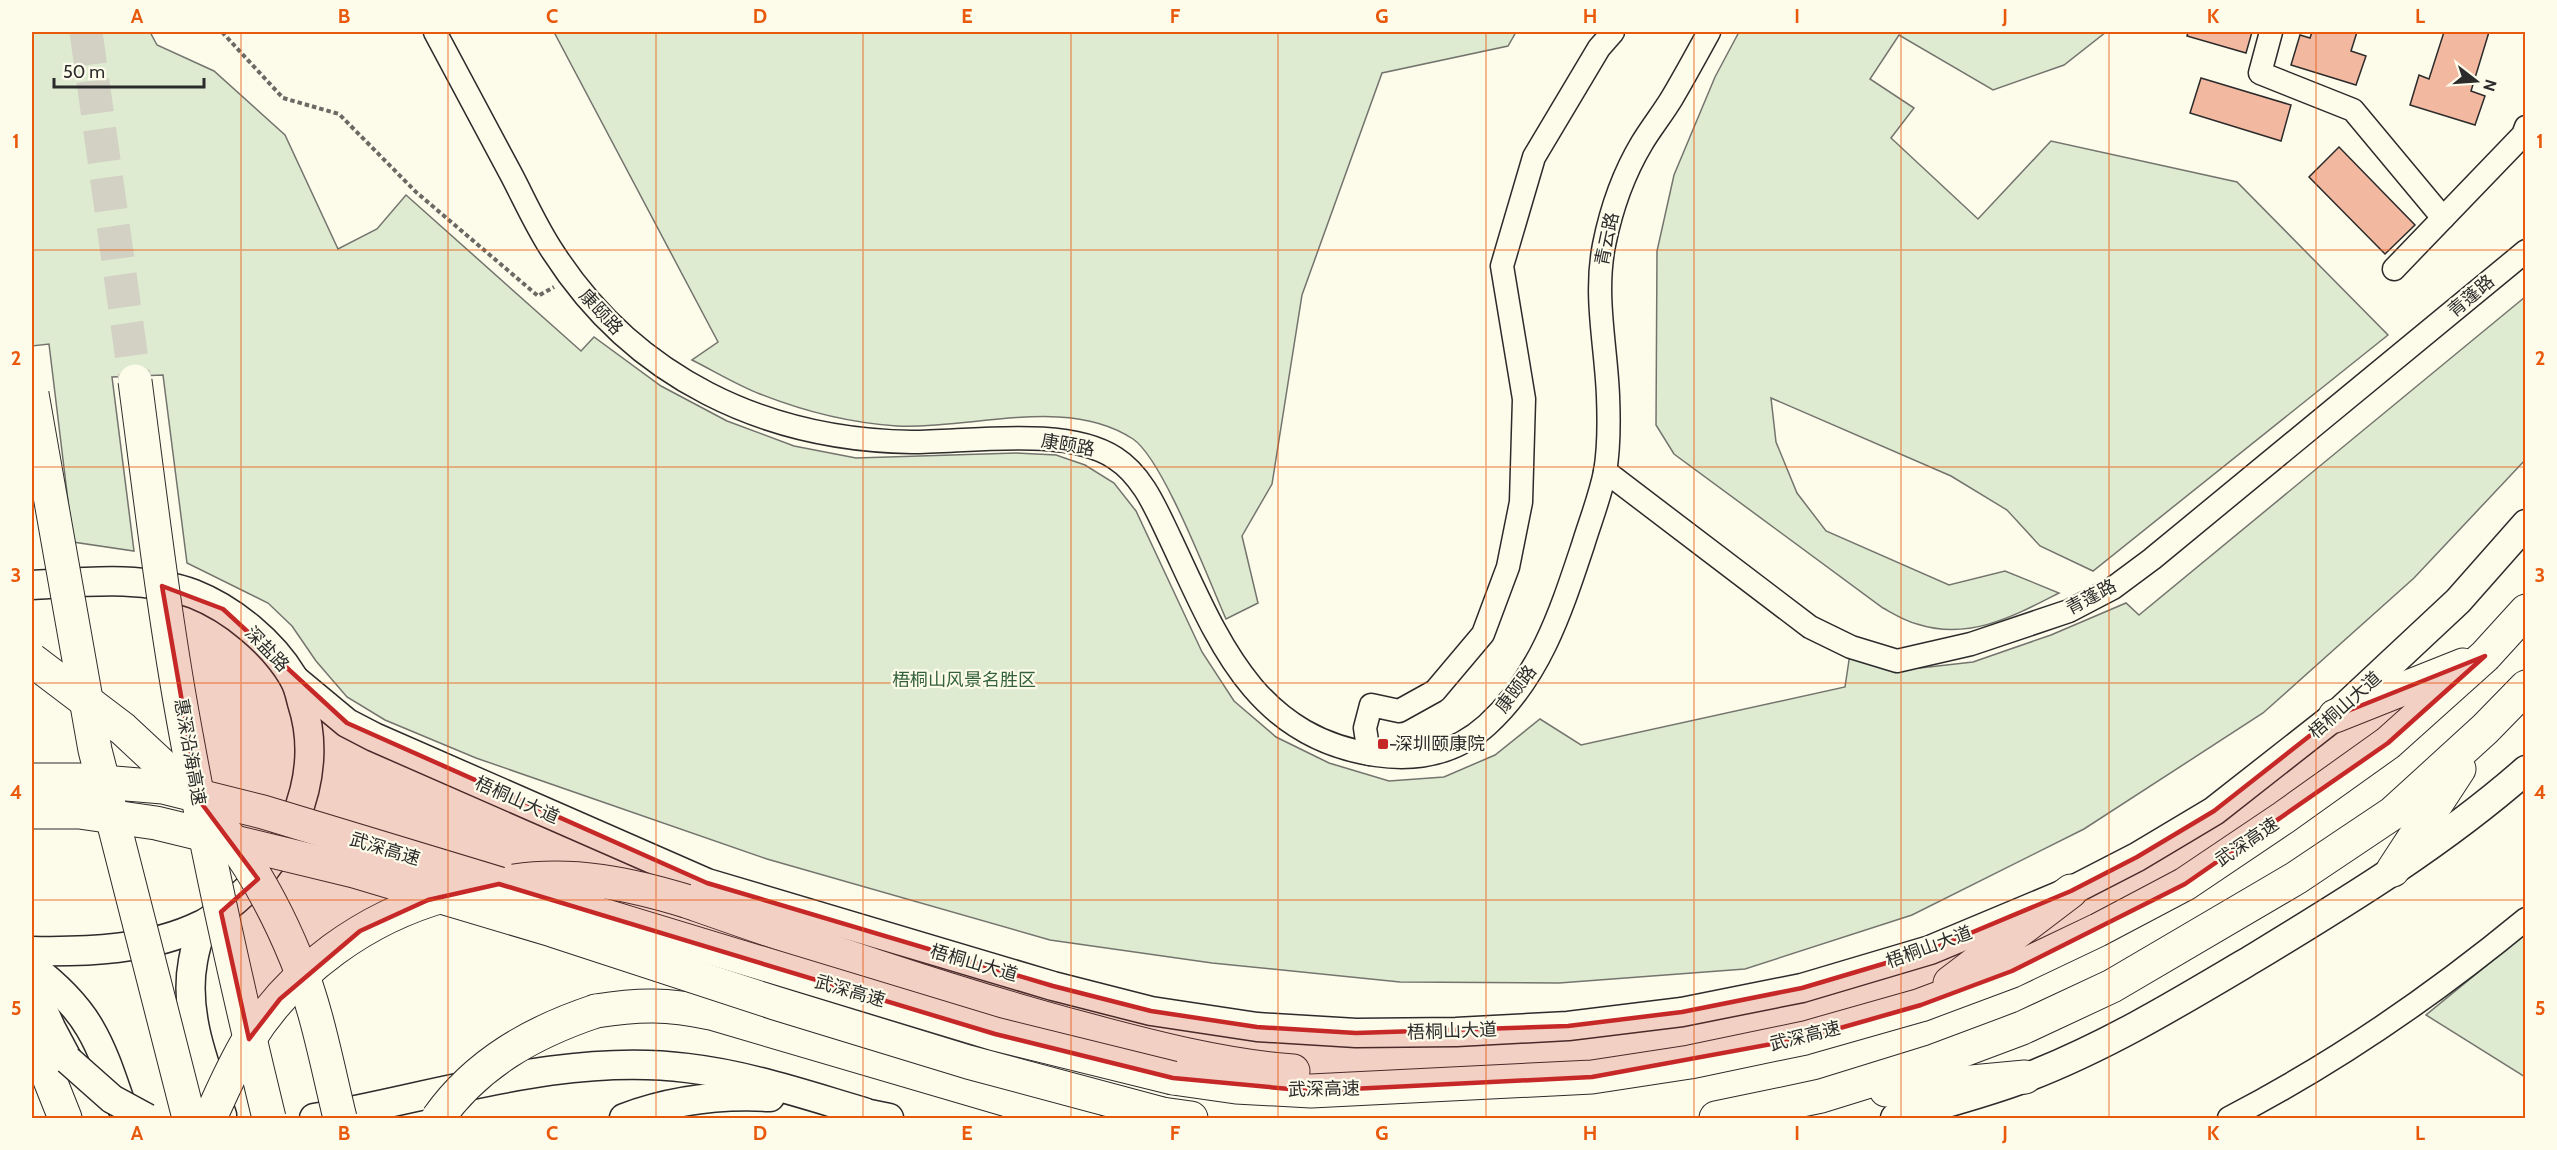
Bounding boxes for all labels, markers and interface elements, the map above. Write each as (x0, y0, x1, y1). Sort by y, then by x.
text: A (131, 4, 144, 28)
text: B (338, 4, 350, 28)
text: C (546, 4, 558, 28)
text: D (753, 4, 767, 28)
text: E (961, 4, 973, 28)
text: F (1170, 4, 1181, 28)
text: G (1375, 4, 1389, 28)
text: H (1583, 4, 1597, 28)
text: I (1794, 4, 1800, 28)
text: J (2001, 4, 2008, 28)
text: K (2207, 4, 2220, 28)
text: L (2415, 4, 2425, 28)
scale bar (54, 51, 204, 89)
north arrow (2446, 51, 2506, 111)
text: 50 m (63, 61, 105, 83)
text: N (2479, 77, 2501, 93)
text: 1 (12, 129, 20, 153)
text: 1 (2536, 129, 2544, 153)
street label: 青云路 (1591, 210, 1623, 268)
street label: 青蓬路 (2443, 270, 2499, 322)
street label: 康颐路 (575, 285, 627, 339)
text: 2 (11, 346, 21, 370)
text: 2 (2535, 346, 2545, 370)
street label: 康颐路 (1040, 429, 1096, 461)
text: 3 (11, 563, 21, 587)
text: 3 (2535, 563, 2545, 587)
street label: 青蓬路 (2062, 575, 2120, 619)
street label: 深盐路 (240, 622, 294, 676)
street label: 康颐路 (1491, 661, 1541, 717)
street label: 梧桐山大道 (2304, 667, 2386, 743)
park label: 梧桐山风景名胜区 (892, 669, 1036, 691)
street label: 惠深沿海高速 (170, 697, 210, 807)
place label: 深圳颐康院 (1395, 733, 1485, 755)
marker: 深圳颐康院 (1376, 737, 1390, 751)
street label: 梧桐山大道 (471, 772, 563, 828)
text: 4 (10, 780, 22, 804)
text: 4 (2534, 780, 2546, 804)
street label: 武深高速 (2211, 813, 2283, 871)
street label: 武深高速 (347, 828, 423, 870)
street label: 梧桐山大道 (1883, 921, 1975, 973)
street label: 梧桐山大道 (928, 940, 1020, 986)
street label: 武深高速 (812, 971, 888, 1011)
text: 5 (11, 996, 21, 1020)
text: 5 (2535, 996, 2545, 1020)
street label: 武深高速 (1767, 1017, 1843, 1055)
street label: 梧桐山大道 (1407, 1018, 1497, 1044)
street label: 武深高速 (1288, 1077, 1360, 1101)
text: A (131, 1121, 144, 1145)
text: B (338, 1121, 350, 1145)
text: C (546, 1121, 558, 1145)
text: D (753, 1121, 767, 1145)
text: E (961, 1121, 973, 1145)
text: F (1170, 1121, 1181, 1145)
text: G (1375, 1121, 1389, 1145)
text: H (1583, 1121, 1597, 1145)
text: I (1794, 1121, 1800, 1145)
text: J (2001, 1121, 2008, 1145)
text: K (2207, 1121, 2220, 1145)
text: L (2415, 1121, 2425, 1145)

